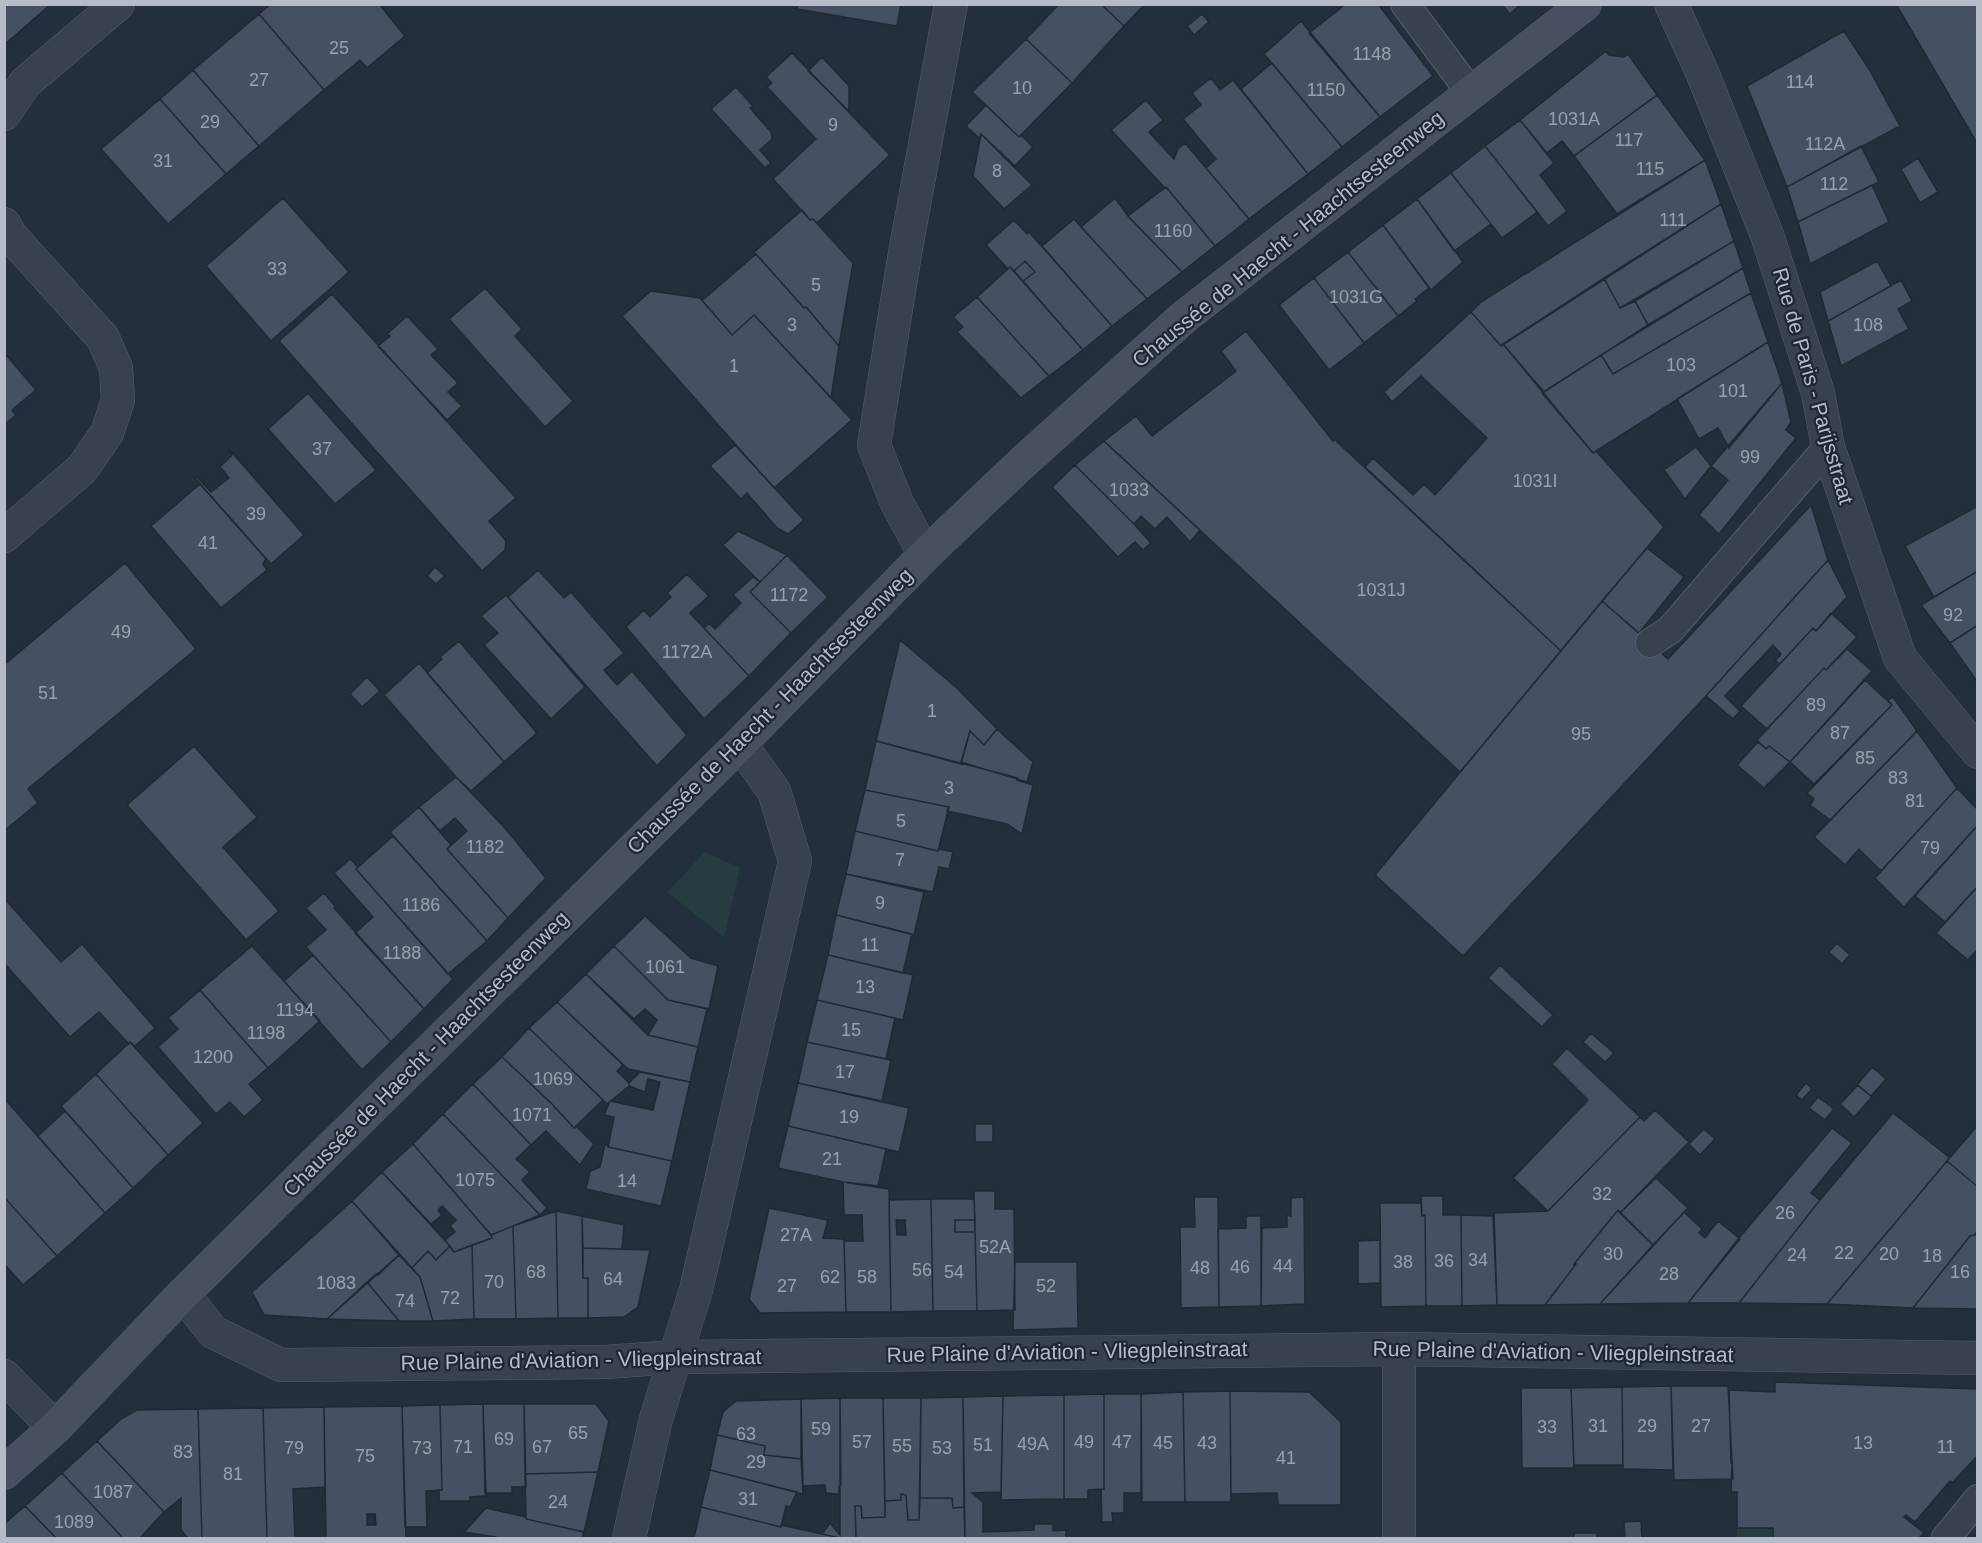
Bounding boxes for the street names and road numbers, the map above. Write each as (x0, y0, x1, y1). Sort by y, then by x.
street label: Chaussée de Haecht - Haachtsesteenweg (1128, 106, 1448, 371)
street label: Rue de Paris - Parijsstraat (1769, 265, 1858, 507)
street label: Chaussée de Haecht - Haachtsesteenweg (622, 563, 917, 858)
street label: Chaussée de Haecht - Haachtsesteenweg (278, 906, 573, 1201)
street label: Rue Plaine d'Aviation - Vliegpleinstraat (886, 1337, 1248, 1366)
street label: Rue Plaine d'Aviation - Vliegpleinstraat (1372, 1337, 1734, 1366)
street label: Rue Plaine d'Aviation - Vliegpleinstraat (400, 1345, 762, 1374)

